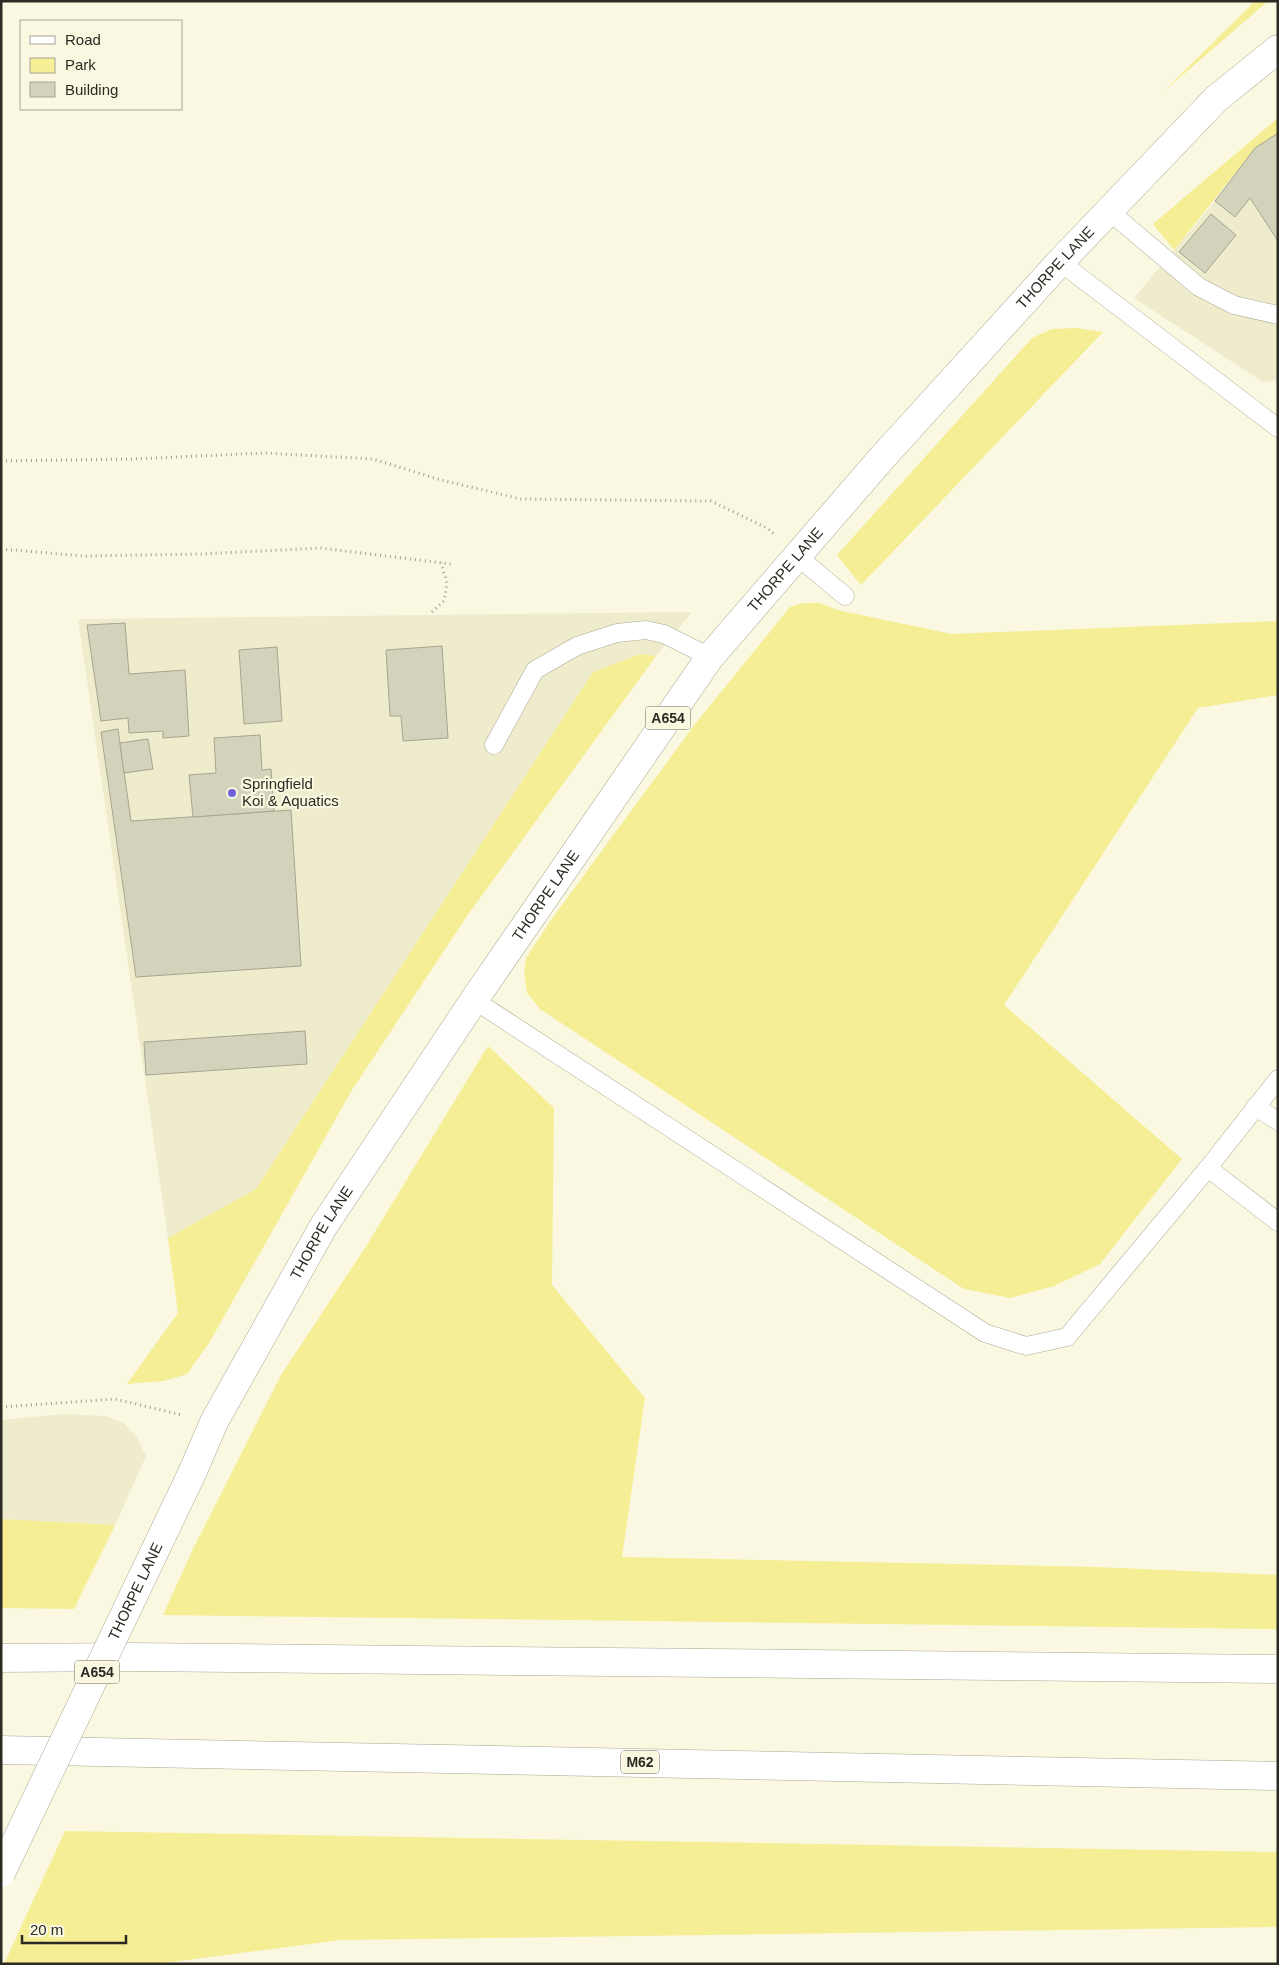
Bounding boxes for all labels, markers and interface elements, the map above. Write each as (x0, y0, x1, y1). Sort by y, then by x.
legend (20, 20, 182, 110)
text: Road (65, 31, 101, 48)
text: Park (65, 56, 96, 73)
text: Building (65, 81, 118, 98)
street label: THORPE LANE (1013, 223, 1097, 312)
street label: THORPE LANE (744, 524, 826, 615)
road number: A654 (646, 706, 690, 730)
place label: Springfield Koi & Aquatics (242, 775, 339, 809)
marker: Springfield Koi & Aquatics (226, 787, 238, 799)
street label: THORPE LANE (508, 847, 582, 944)
street label: THORPE LANE (287, 1183, 356, 1282)
street label: THORPE LANE (105, 1540, 166, 1643)
road number: A654 (74, 1660, 120, 1684)
road number: M62 (621, 1750, 659, 1774)
scale bar (22, 1912, 126, 1944)
text: 20 m (30, 1921, 63, 1938)

